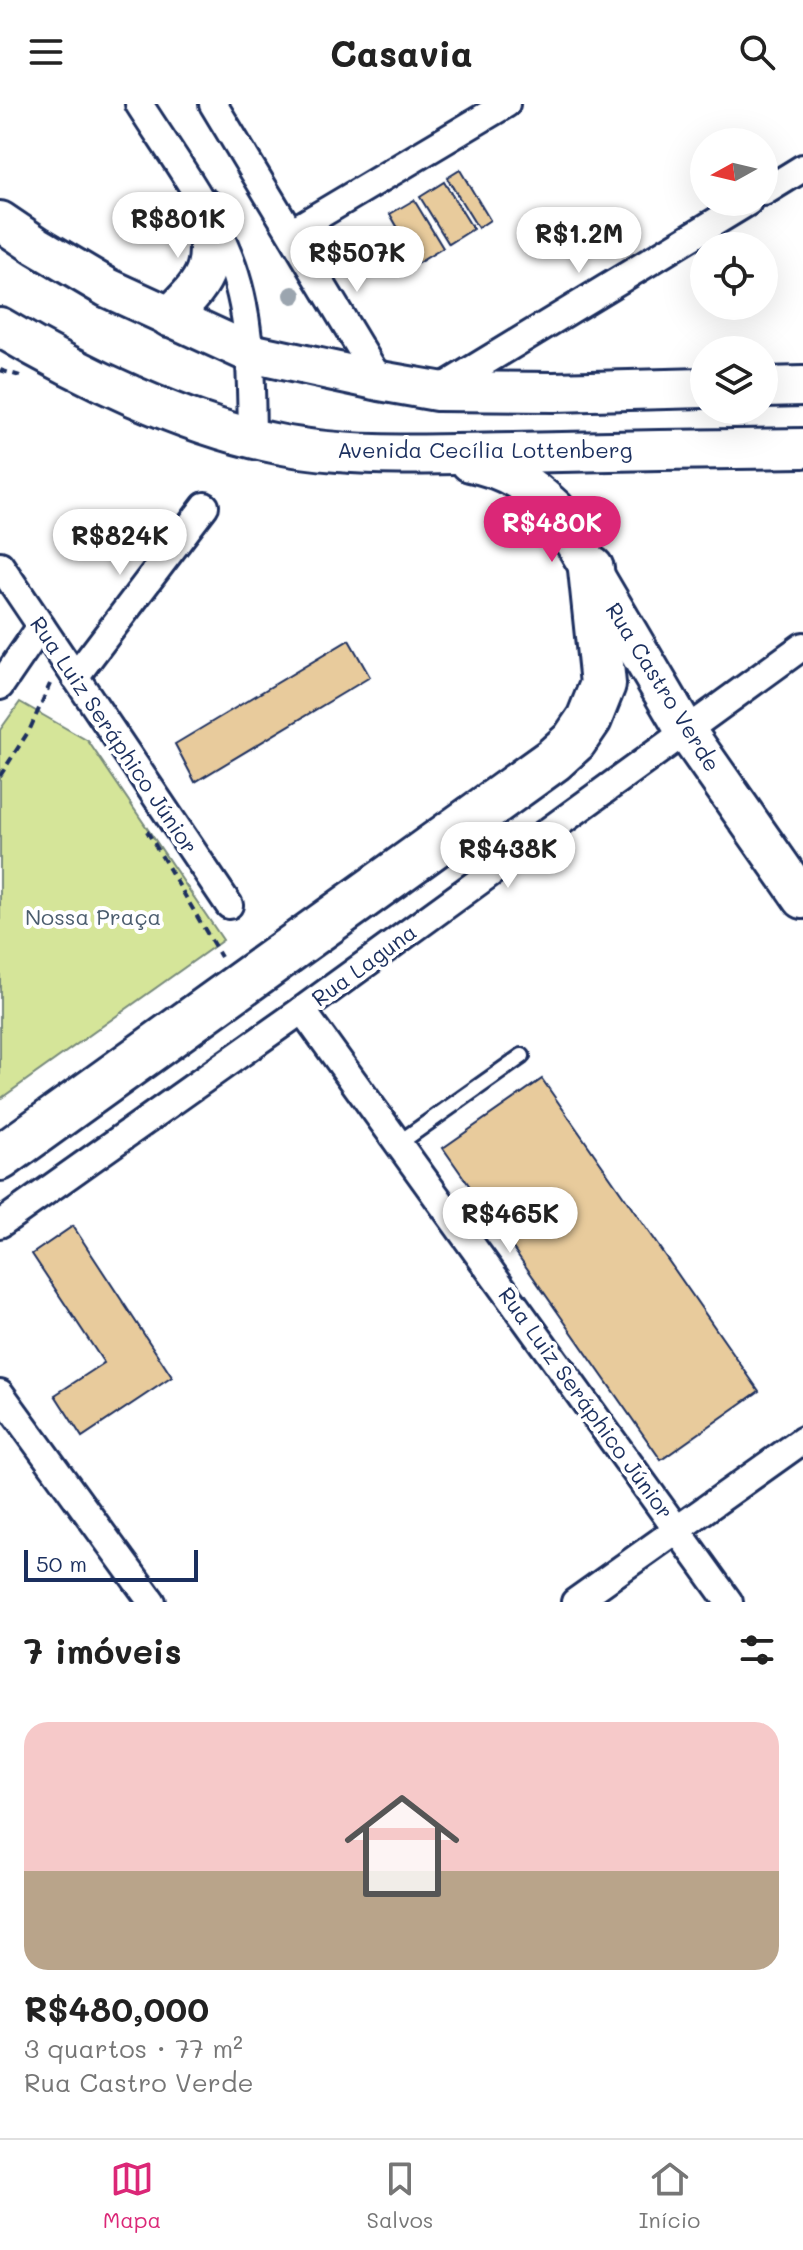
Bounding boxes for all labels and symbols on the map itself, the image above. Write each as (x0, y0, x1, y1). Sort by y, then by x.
north arrow (690, 128, 778, 216)
pin: R$801K (113, 192, 243, 260)
pin: R$1.2M (514, 207, 644, 275)
pin: R$507K (292, 226, 422, 294)
street label: Avenida Cecília Lottenberg (337, 435, 633, 464)
pin: R$480K (487, 496, 617, 564)
pin: R$824K (55, 509, 185, 577)
street label: Rua Castro Verde (600, 597, 727, 777)
street label: Rua Luiz Seráphico Júnior (24, 611, 205, 859)
pin: R$438K (443, 822, 573, 890)
park label: Nossa Praça (25, 902, 161, 931)
street label: Rua Laguna (305, 917, 422, 1012)
pin: R$465K (445, 1187, 575, 1255)
street label: Rua Luiz Seráphico Júnior (492, 1281, 680, 1525)
scale bar (24, 1546, 198, 1582)

